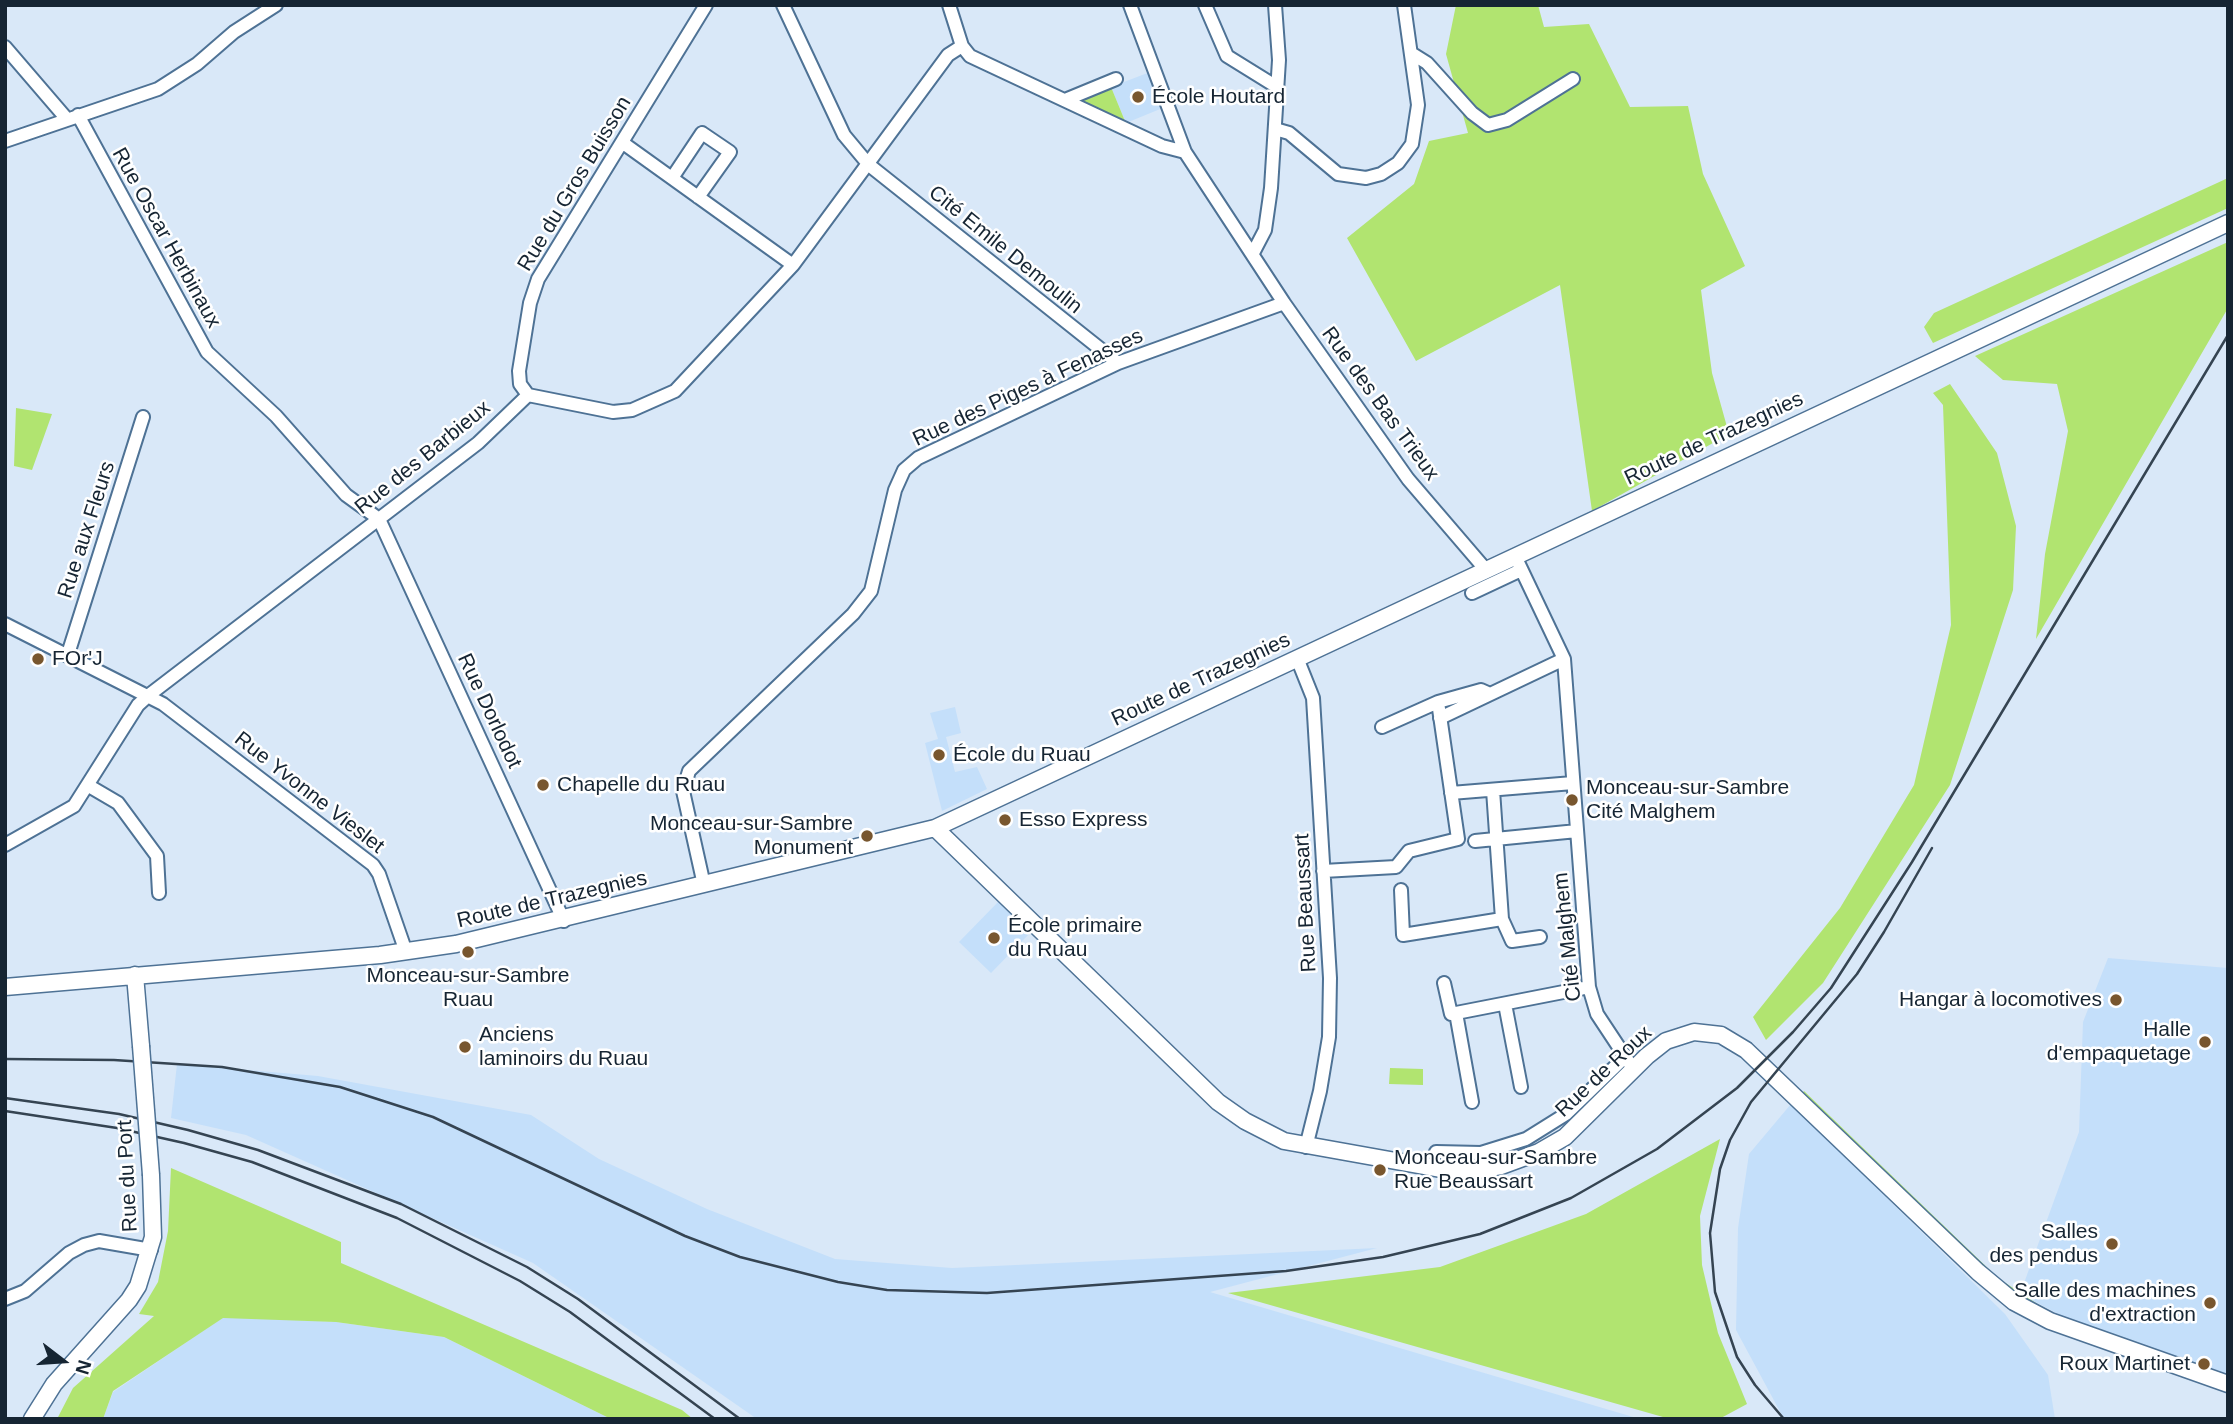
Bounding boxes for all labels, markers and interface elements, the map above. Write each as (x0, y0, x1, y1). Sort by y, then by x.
place label: École Houtard (1152, 84, 1285, 110)
marker: École Houtard (1130, 89, 1146, 105)
street label: Rue du Gros Buisson (513, 92, 637, 276)
street label: Rue Oscar Herbinaux (106, 144, 226, 332)
street label: Cité Emile Demoulin (923, 180, 1087, 320)
street label: Rue des Bas Trieux (1316, 322, 1444, 486)
street label: Rue des Piges à Fenasses (909, 324, 1147, 452)
street label: Route de Trazegnies (1621, 387, 1807, 491)
street label: Rue des Barbieux (350, 396, 496, 520)
street label: Rue aux Fleurs (53, 458, 121, 602)
street label: Route de Trazegnies (1108, 628, 1294, 732)
place label: FOr'J (52, 646, 103, 672)
street label: Rue Dorlodot (451, 650, 527, 772)
marker: FOr'J (30, 651, 46, 667)
street label: Rue Yvonne Vieslet (229, 727, 389, 859)
place label: École du Ruau (953, 742, 1091, 768)
marker: École du Ruau (931, 747, 947, 763)
place label: Chapelle du Ruau (557, 772, 725, 798)
place label: Monceau-sur-Sambre Cité Malghem (1586, 775, 1789, 825)
marker: Chapelle du Ruau (535, 777, 551, 793)
marker: Monceau-sur-Sambre Cité Malghem (1564, 792, 1580, 808)
place label: Esso Express (1019, 807, 1147, 833)
place label: Monceau-sur-Sambre Monument (650, 811, 853, 861)
marker: Esso Express (997, 812, 1013, 828)
marker: Monceau-sur-Sambre Monument (859, 828, 875, 844)
street label: Rue Beaussart (1290, 833, 1322, 973)
street label: Route de Trazegnies (455, 866, 649, 934)
street label: Cité Malghem (1549, 871, 1587, 1003)
place label: École primaire du Ruau (1008, 913, 1142, 963)
marker: École primaire du Ruau (986, 930, 1002, 946)
marker: Monceau-sur-Sambre Ruau (460, 944, 476, 960)
place label: Monceau-sur-Sambre Ruau (366, 963, 570, 1013)
place label: Hangar à locomotives (1899, 987, 2102, 1013)
marker: Hangar à locomotives (2108, 992, 2124, 1008)
place label: Halle d'empaquetage (2047, 1017, 2191, 1067)
street label: Rue de Roux (1551, 1021, 1657, 1123)
place label: Anciens laminoirs du Ruau (479, 1022, 648, 1072)
marker: Halle d'empaquetage (2197, 1034, 2213, 1050)
marker: Anciens laminoirs du Ruau (457, 1039, 473, 1055)
street label: Rue du Port (112, 1119, 144, 1233)
place label: Monceau-sur-Sambre Rue Beaussart (1394, 1145, 1597, 1195)
marker: Monceau-sur-Sambre Rue Beaussart (1372, 1162, 1388, 1178)
place label: Salles des pendus (1989, 1219, 2098, 1269)
marker: Salles des pendus (2104, 1236, 2120, 1252)
place label: Salle des machines d'extraction (2014, 1278, 2196, 1328)
marker: Salle des machines d'extraction (2202, 1295, 2218, 1311)
north arrow (28, 1326, 98, 1396)
place label: Roux Martinet (2059, 1351, 2190, 1377)
marker: Roux Martinet (2196, 1356, 2212, 1372)
text: N (72, 1358, 96, 1377)

